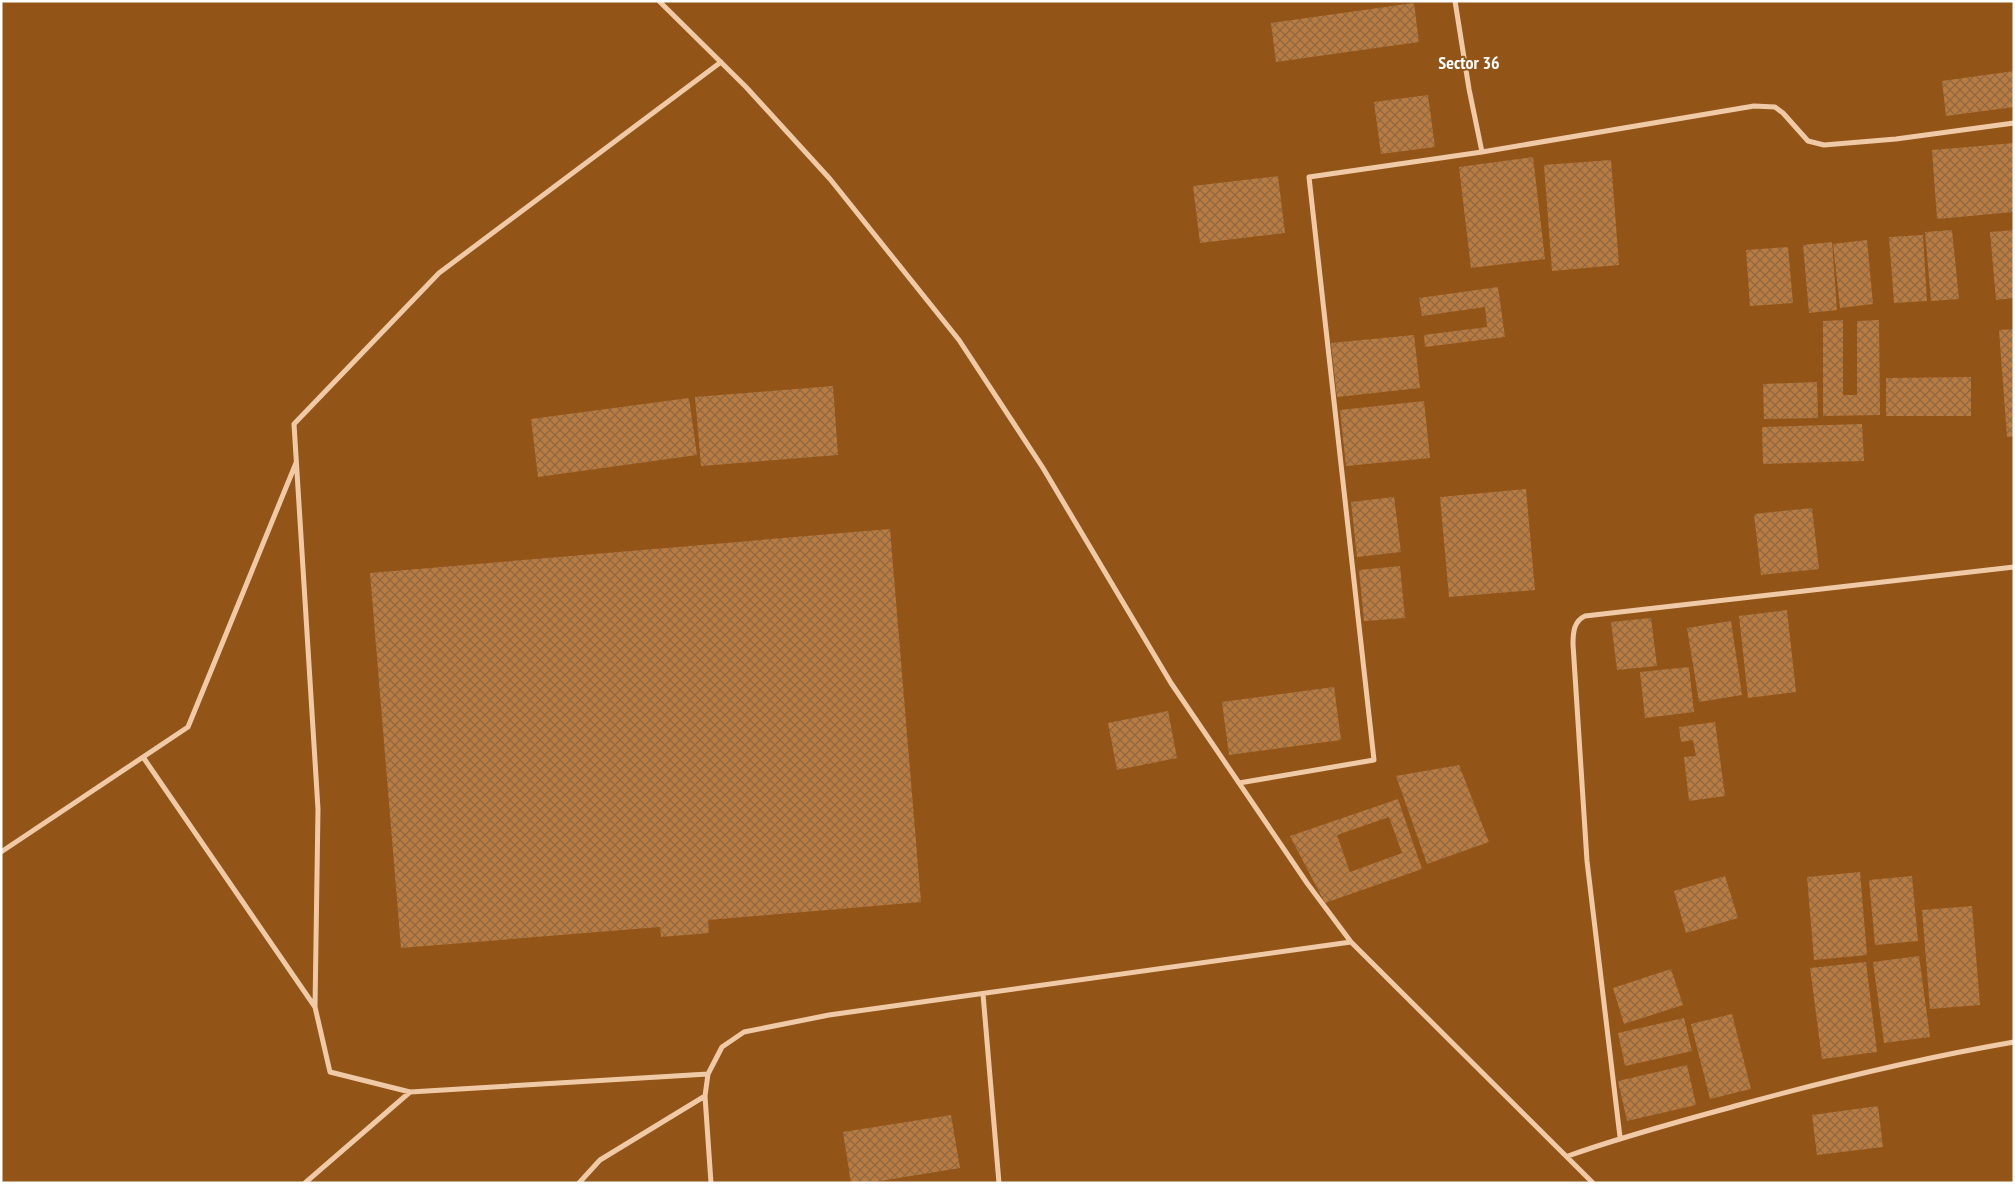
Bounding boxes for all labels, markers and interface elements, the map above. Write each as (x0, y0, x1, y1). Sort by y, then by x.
district label: Sector 36 (1438, 51, 1500, 74)

